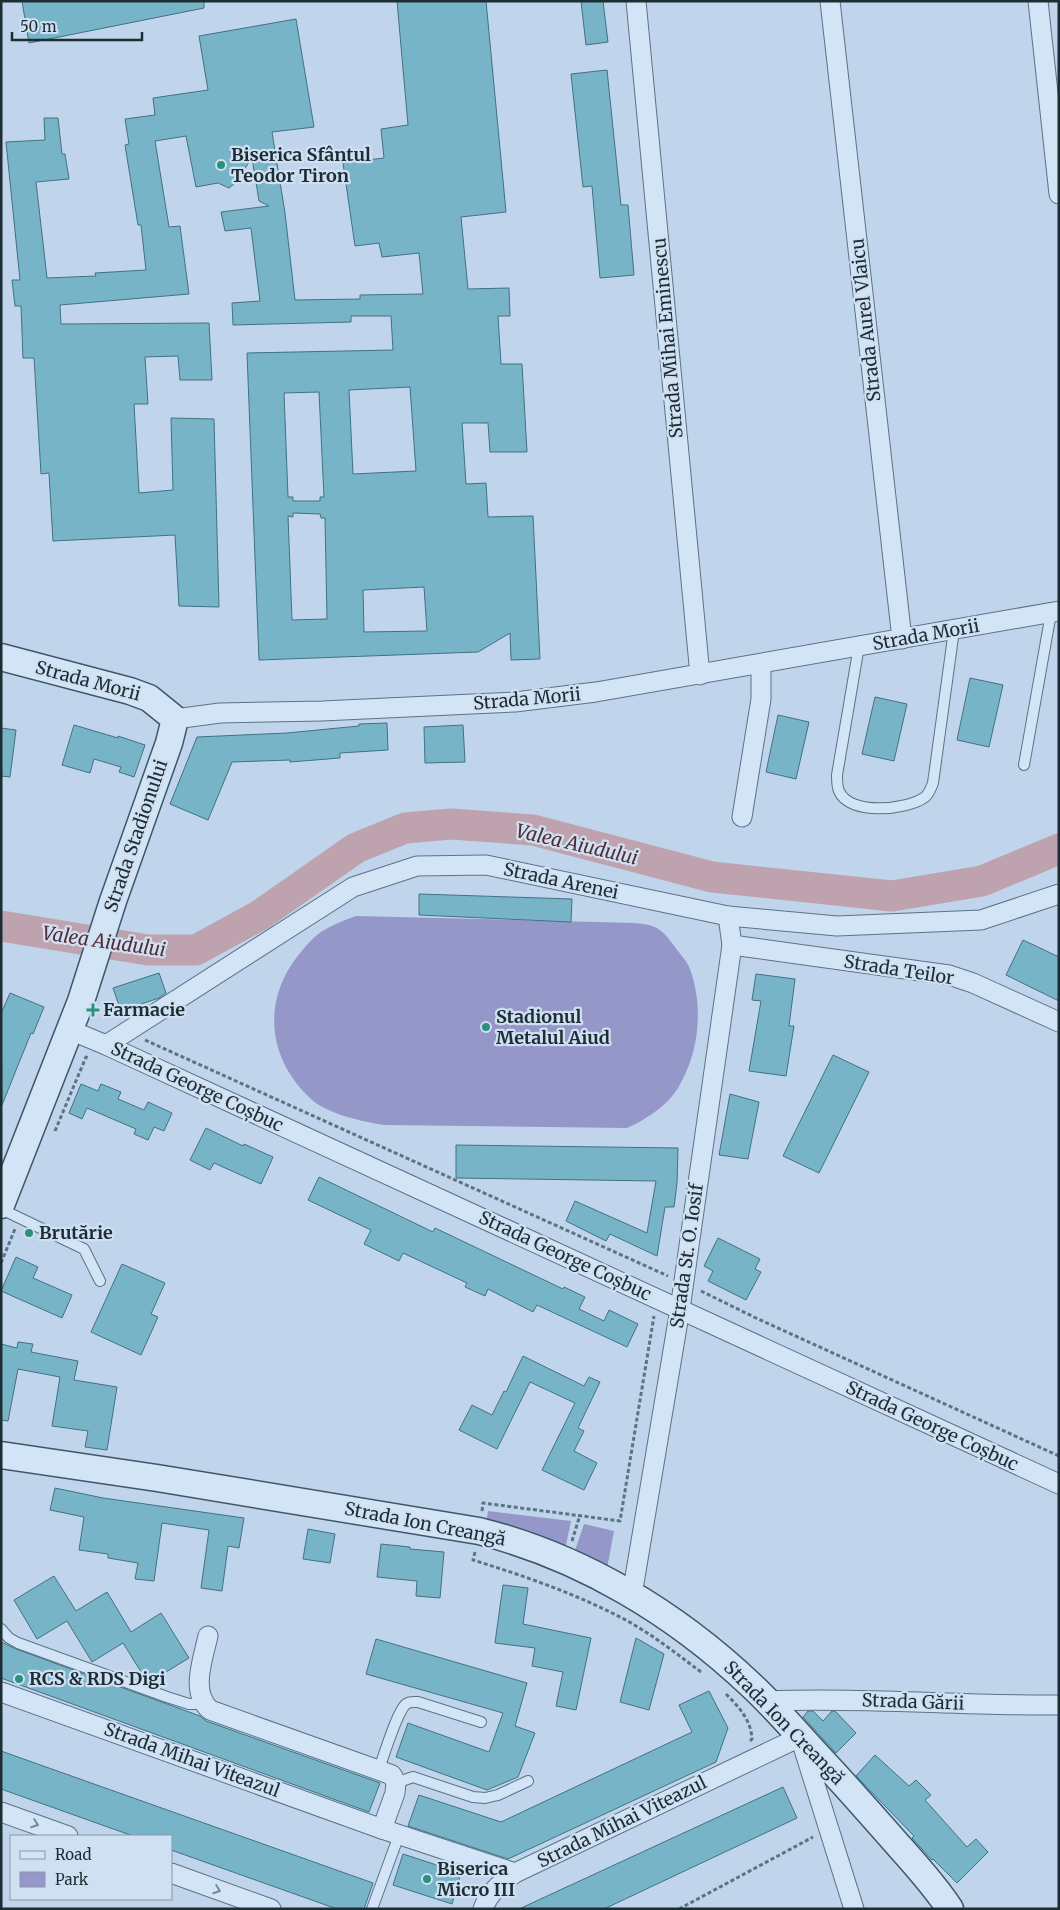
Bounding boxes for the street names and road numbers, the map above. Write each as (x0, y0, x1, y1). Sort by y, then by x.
street label: Strada Mihai Eminescu (647, 237, 688, 439)
street label: Strada Aurel Vlaicu (845, 237, 886, 403)
street label: Strada Morii (871, 614, 981, 655)
street label: Strada Morii (33, 655, 143, 706)
street label: Strada Morii (472, 682, 582, 715)
street label: Strada Stadionului (99, 756, 172, 915)
street label: Strada Arenei (501, 857, 621, 904)
street label: Strada Teilor (842, 949, 956, 990)
street label: Strada George Coșbuc (107, 1036, 287, 1137)
street label: Strada St. O. Iosif (665, 1181, 708, 1330)
street label: Strada George Coșbuc (475, 1205, 655, 1306)
street label: Strada George Coșbuc (842, 1375, 1022, 1476)
street label: Strada Ion Creangă (343, 1497, 508, 1550)
street label: Strada Ion Creangă (719, 1656, 850, 1790)
street label: Strada Gării (861, 1688, 965, 1715)
street label: Strada Mihai Viteazul (101, 1717, 284, 1802)
street label: Strada Mihai Viteazul (533, 1770, 711, 1873)

